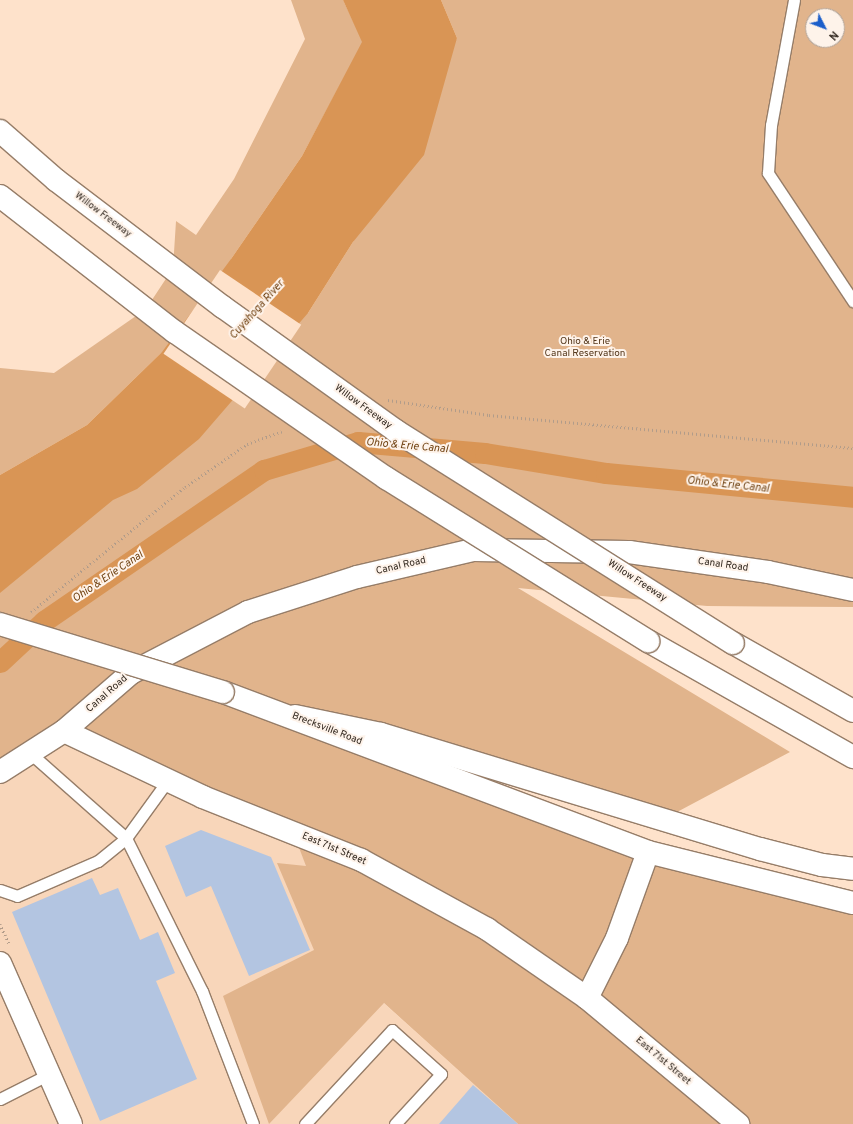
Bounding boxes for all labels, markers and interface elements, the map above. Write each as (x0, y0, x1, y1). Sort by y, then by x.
north arrow (805, 8, 845, 48)
text: N (825, 28, 841, 43)
street label: Willow Freeway (72, 190, 134, 240)
water label: Cuyahoga River (227, 278, 287, 342)
park label: Ohio & Erie Canal Reservation (545, 335, 625, 358)
street label: Willow Freeway (332, 382, 394, 432)
water label: Ohio & Erie Canal (365, 436, 449, 456)
water label: Ohio & Erie Canal (686, 474, 770, 496)
water label: Ohio & Erie Canal (70, 549, 146, 605)
street label: Canal Road (375, 554, 427, 578)
street label: Canal Road (697, 556, 749, 574)
street label: Willow Freeway (605, 557, 669, 605)
street label: Canal Road (84, 673, 130, 715)
street label: Brecksville Road (290, 710, 364, 748)
street label: East 71st Street (300, 830, 368, 868)
street label: East 71st Street (633, 1034, 693, 1088)

